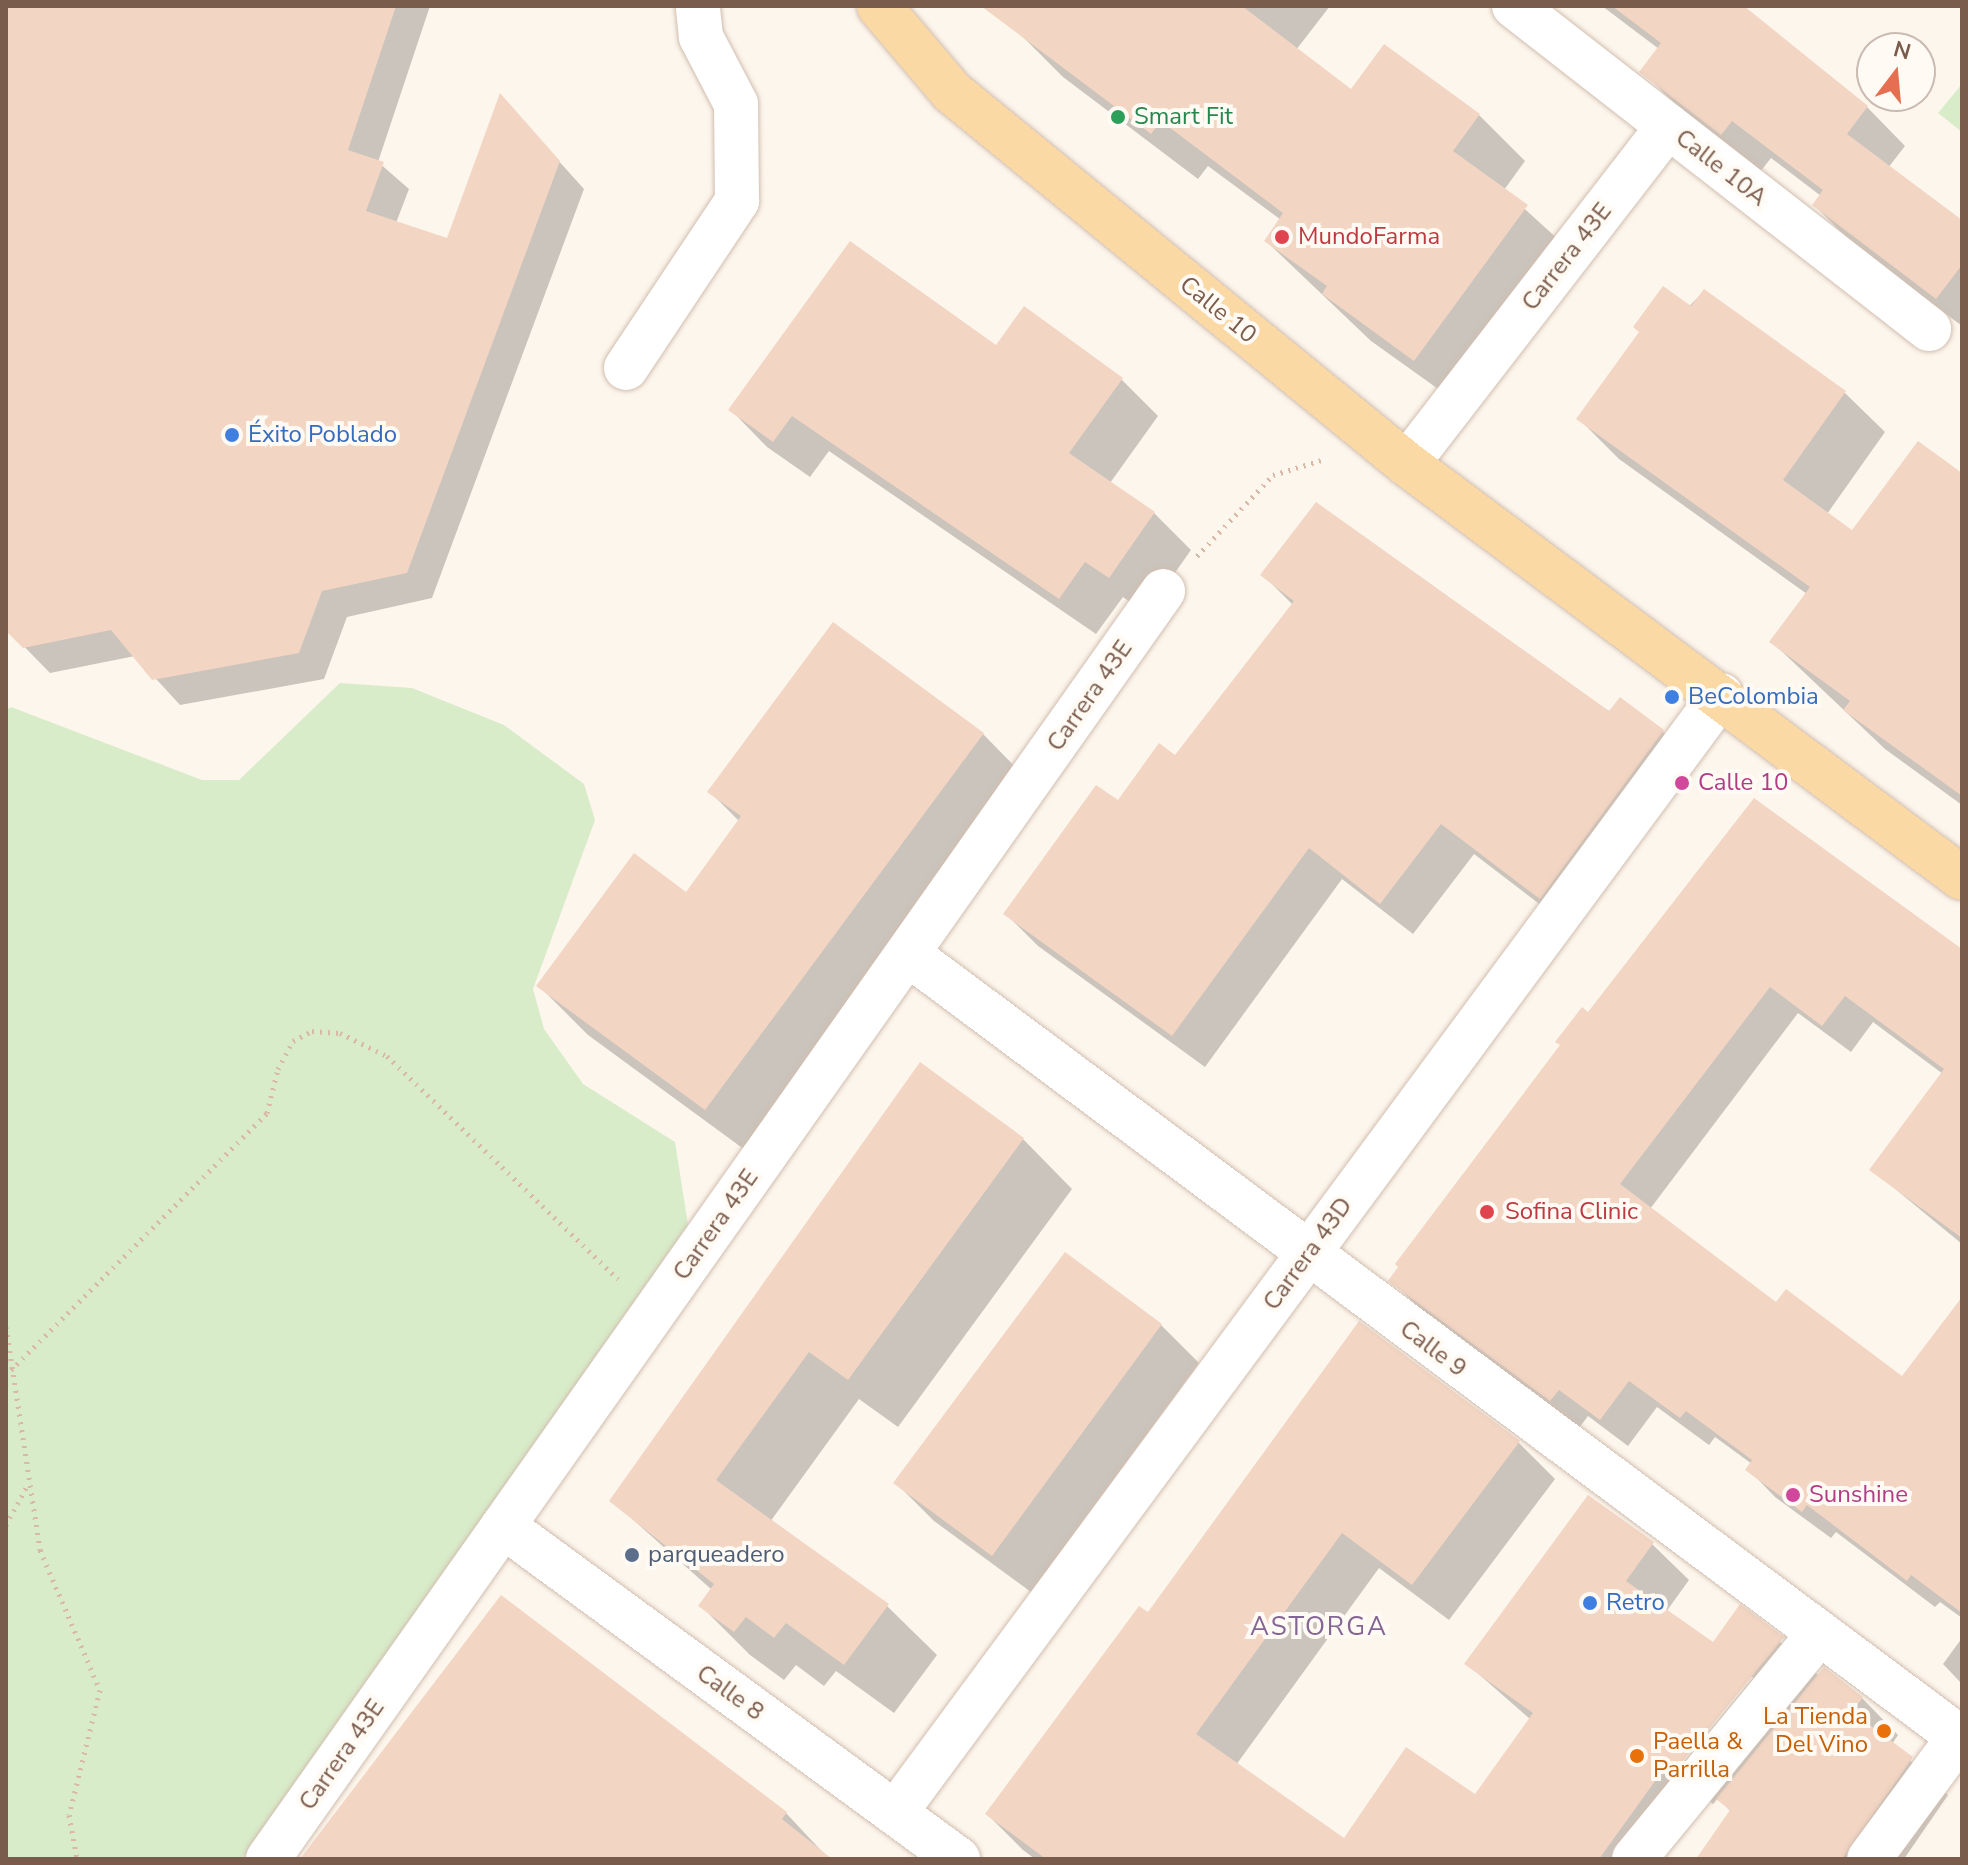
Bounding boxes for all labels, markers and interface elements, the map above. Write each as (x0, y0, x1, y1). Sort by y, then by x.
north arrow (1856, 32, 1936, 112)
text: N (1890, 34, 1914, 68)
place label: Smart Fit (1134, 103, 1233, 131)
marker: Smart Fit (1109, 108, 1127, 126)
street label: Calle 10A (1670, 123, 1772, 213)
street label: Carrera 43E (1516, 198, 1618, 316)
place label: MundoFarma (1298, 223, 1440, 251)
marker: MundoFarma (1273, 228, 1291, 246)
street label: Calle 10 (1174, 270, 1262, 350)
place label: Éxito Poblado (248, 421, 397, 449)
marker: Éxito Poblado (223, 426, 241, 444)
street label: Carrera 43E (1041, 635, 1139, 757)
place label: BeColombia (1688, 683, 1819, 711)
marker: BeColombia (1663, 688, 1681, 706)
place label: Calle 10 (1698, 769, 1788, 797)
marker: Calle 10 (1673, 774, 1691, 792)
street label: Carrera 43E (667, 1164, 765, 1286)
street label: Carrera 43D (1257, 1192, 1359, 1316)
place label: Sofina Clinic (1505, 1198, 1638, 1226)
marker: Sofina Clinic (1476, 1201, 1498, 1223)
street label: Calle 9 (1394, 1315, 1472, 1383)
place label: Sunshine (1809, 1481, 1908, 1509)
marker: Sunshine (1784, 1486, 1802, 1504)
place label: parqueadero (648, 1541, 785, 1569)
marker: parqueadero (623, 1546, 641, 1564)
place label: Retro (1606, 1589, 1665, 1617)
marker: Retro (1581, 1594, 1599, 1612)
district label: ASTORGA (1250, 1611, 1388, 1643)
street label: Calle 8 (691, 1659, 769, 1727)
street label: Carrera 43E (293, 1694, 391, 1816)
place label: La Tienda Del Vino (1763, 1703, 1868, 1759)
marker: La Tienda Del Vino (1875, 1722, 1893, 1740)
place label: Paella & Parrilla (1653, 1728, 1743, 1784)
marker: Paella & Parrilla (1628, 1747, 1646, 1765)

